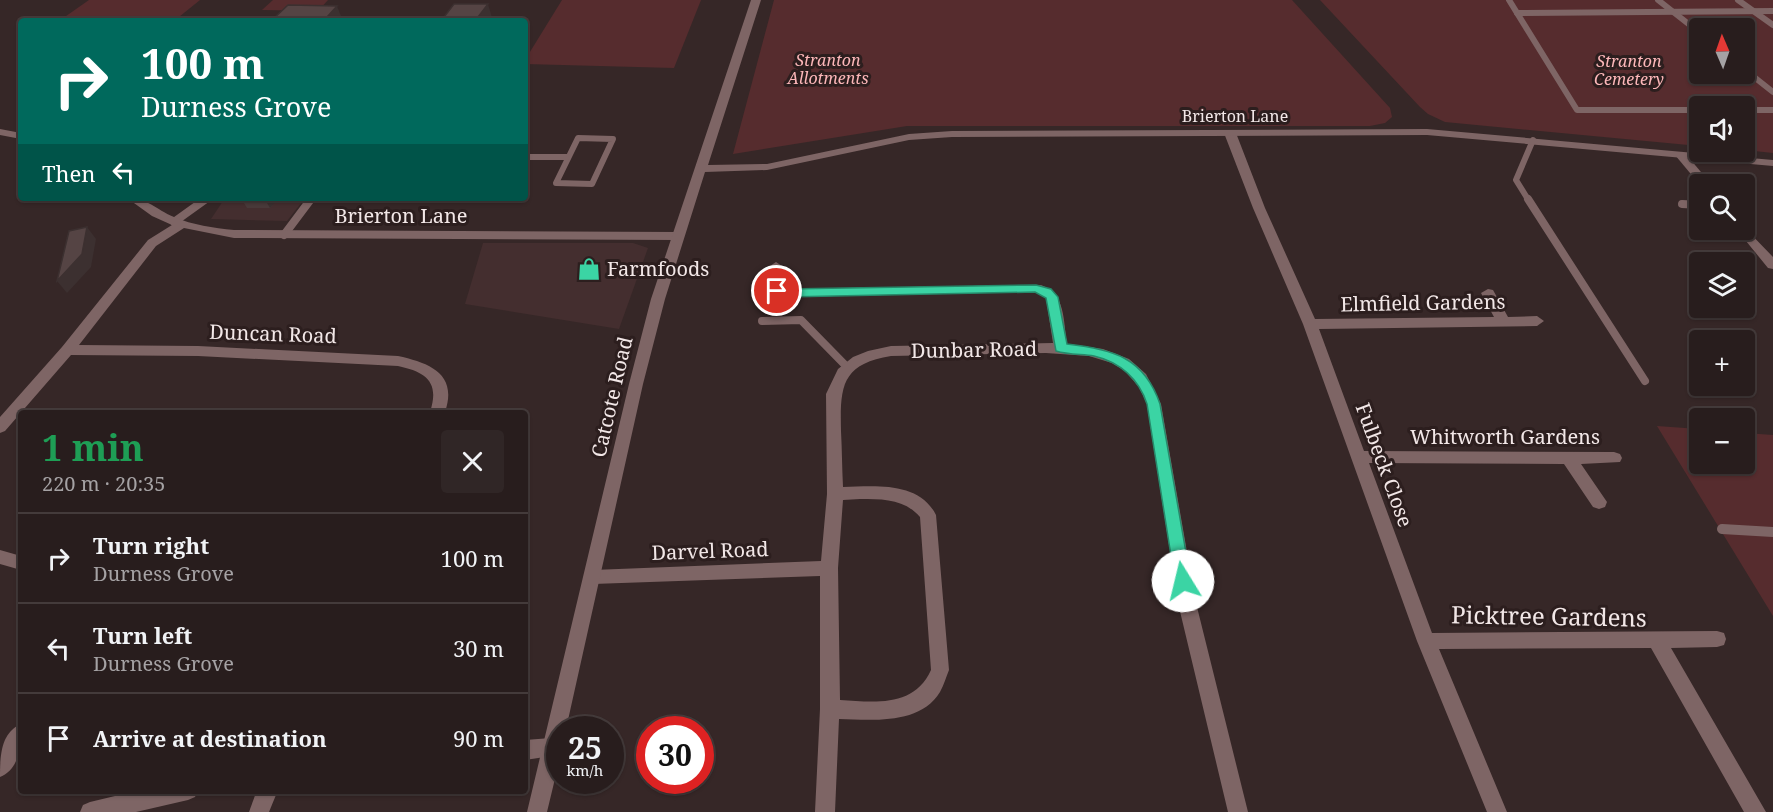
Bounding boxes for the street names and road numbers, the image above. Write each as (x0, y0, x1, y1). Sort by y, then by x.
street label: Brierton Lane (1182, 105, 1288, 127)
street label: Brierton Lane (334, 202, 468, 229)
street label: Elmfield Gardens (1340, 288, 1506, 317)
street label: Duncan Road (209, 318, 337, 349)
street label: Catcote Road (585, 334, 639, 460)
street label: Dunbar Road (911, 335, 1037, 364)
street label: Fulbeck Close (1350, 399, 1419, 531)
street label: Whitworth Gardens (1410, 423, 1600, 450)
street label: Darvel Road (651, 535, 769, 566)
street label: Picktree Gardens (1451, 597, 1647, 634)

